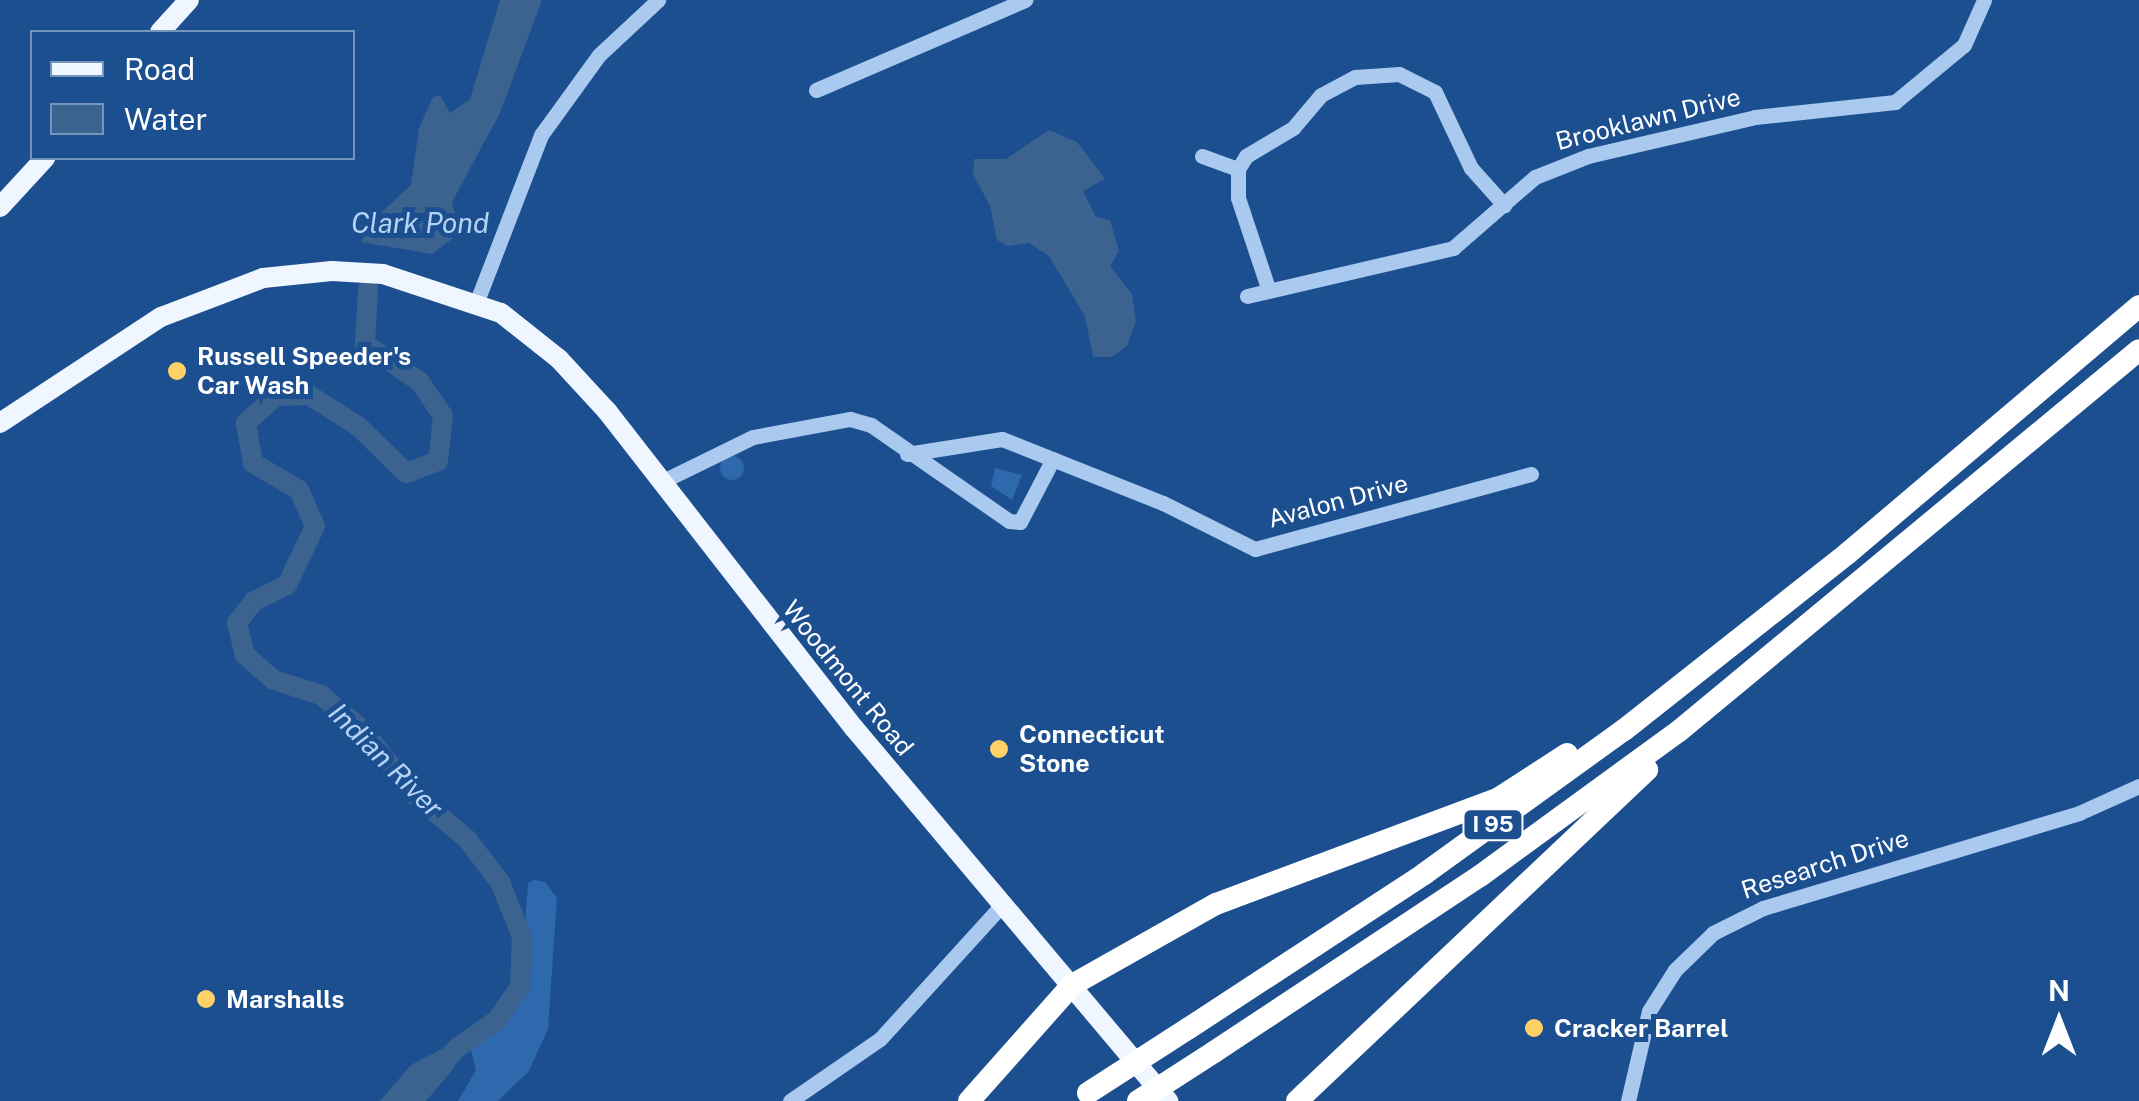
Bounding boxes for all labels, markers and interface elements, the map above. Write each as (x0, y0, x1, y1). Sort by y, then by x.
legend (30, 30, 355, 160)
text: Road (124, 51, 195, 87)
street label: Brooklawn Drive (1553, 82, 1743, 156)
text: Water (124, 101, 207, 137)
water label: Clark Pond (351, 206, 489, 240)
place label: Russell Speeder's Car Wash (197, 342, 411, 401)
marker: Russell Speeder's Car Wash (166, 360, 188, 382)
street label: Avalon Drive (1265, 468, 1411, 534)
street label: Woodmont Road (776, 594, 920, 762)
water label: Indian River (322, 696, 450, 824)
place label: Connecticut Stone (1019, 720, 1165, 779)
marker: Connecticut Stone (988, 738, 1010, 760)
road number: I 95 (1460, 808, 1526, 842)
street label: Research Drive (1737, 823, 1913, 905)
north arrow (2009, 971, 2109, 1071)
text: N (2048, 974, 2070, 1007)
place label: Marshalls (226, 984, 344, 1014)
marker: Marshalls (195, 988, 217, 1010)
place label: Cracker Barrel (1554, 1013, 1728, 1043)
marker: Cracker Barrel (1523, 1017, 1545, 1039)

